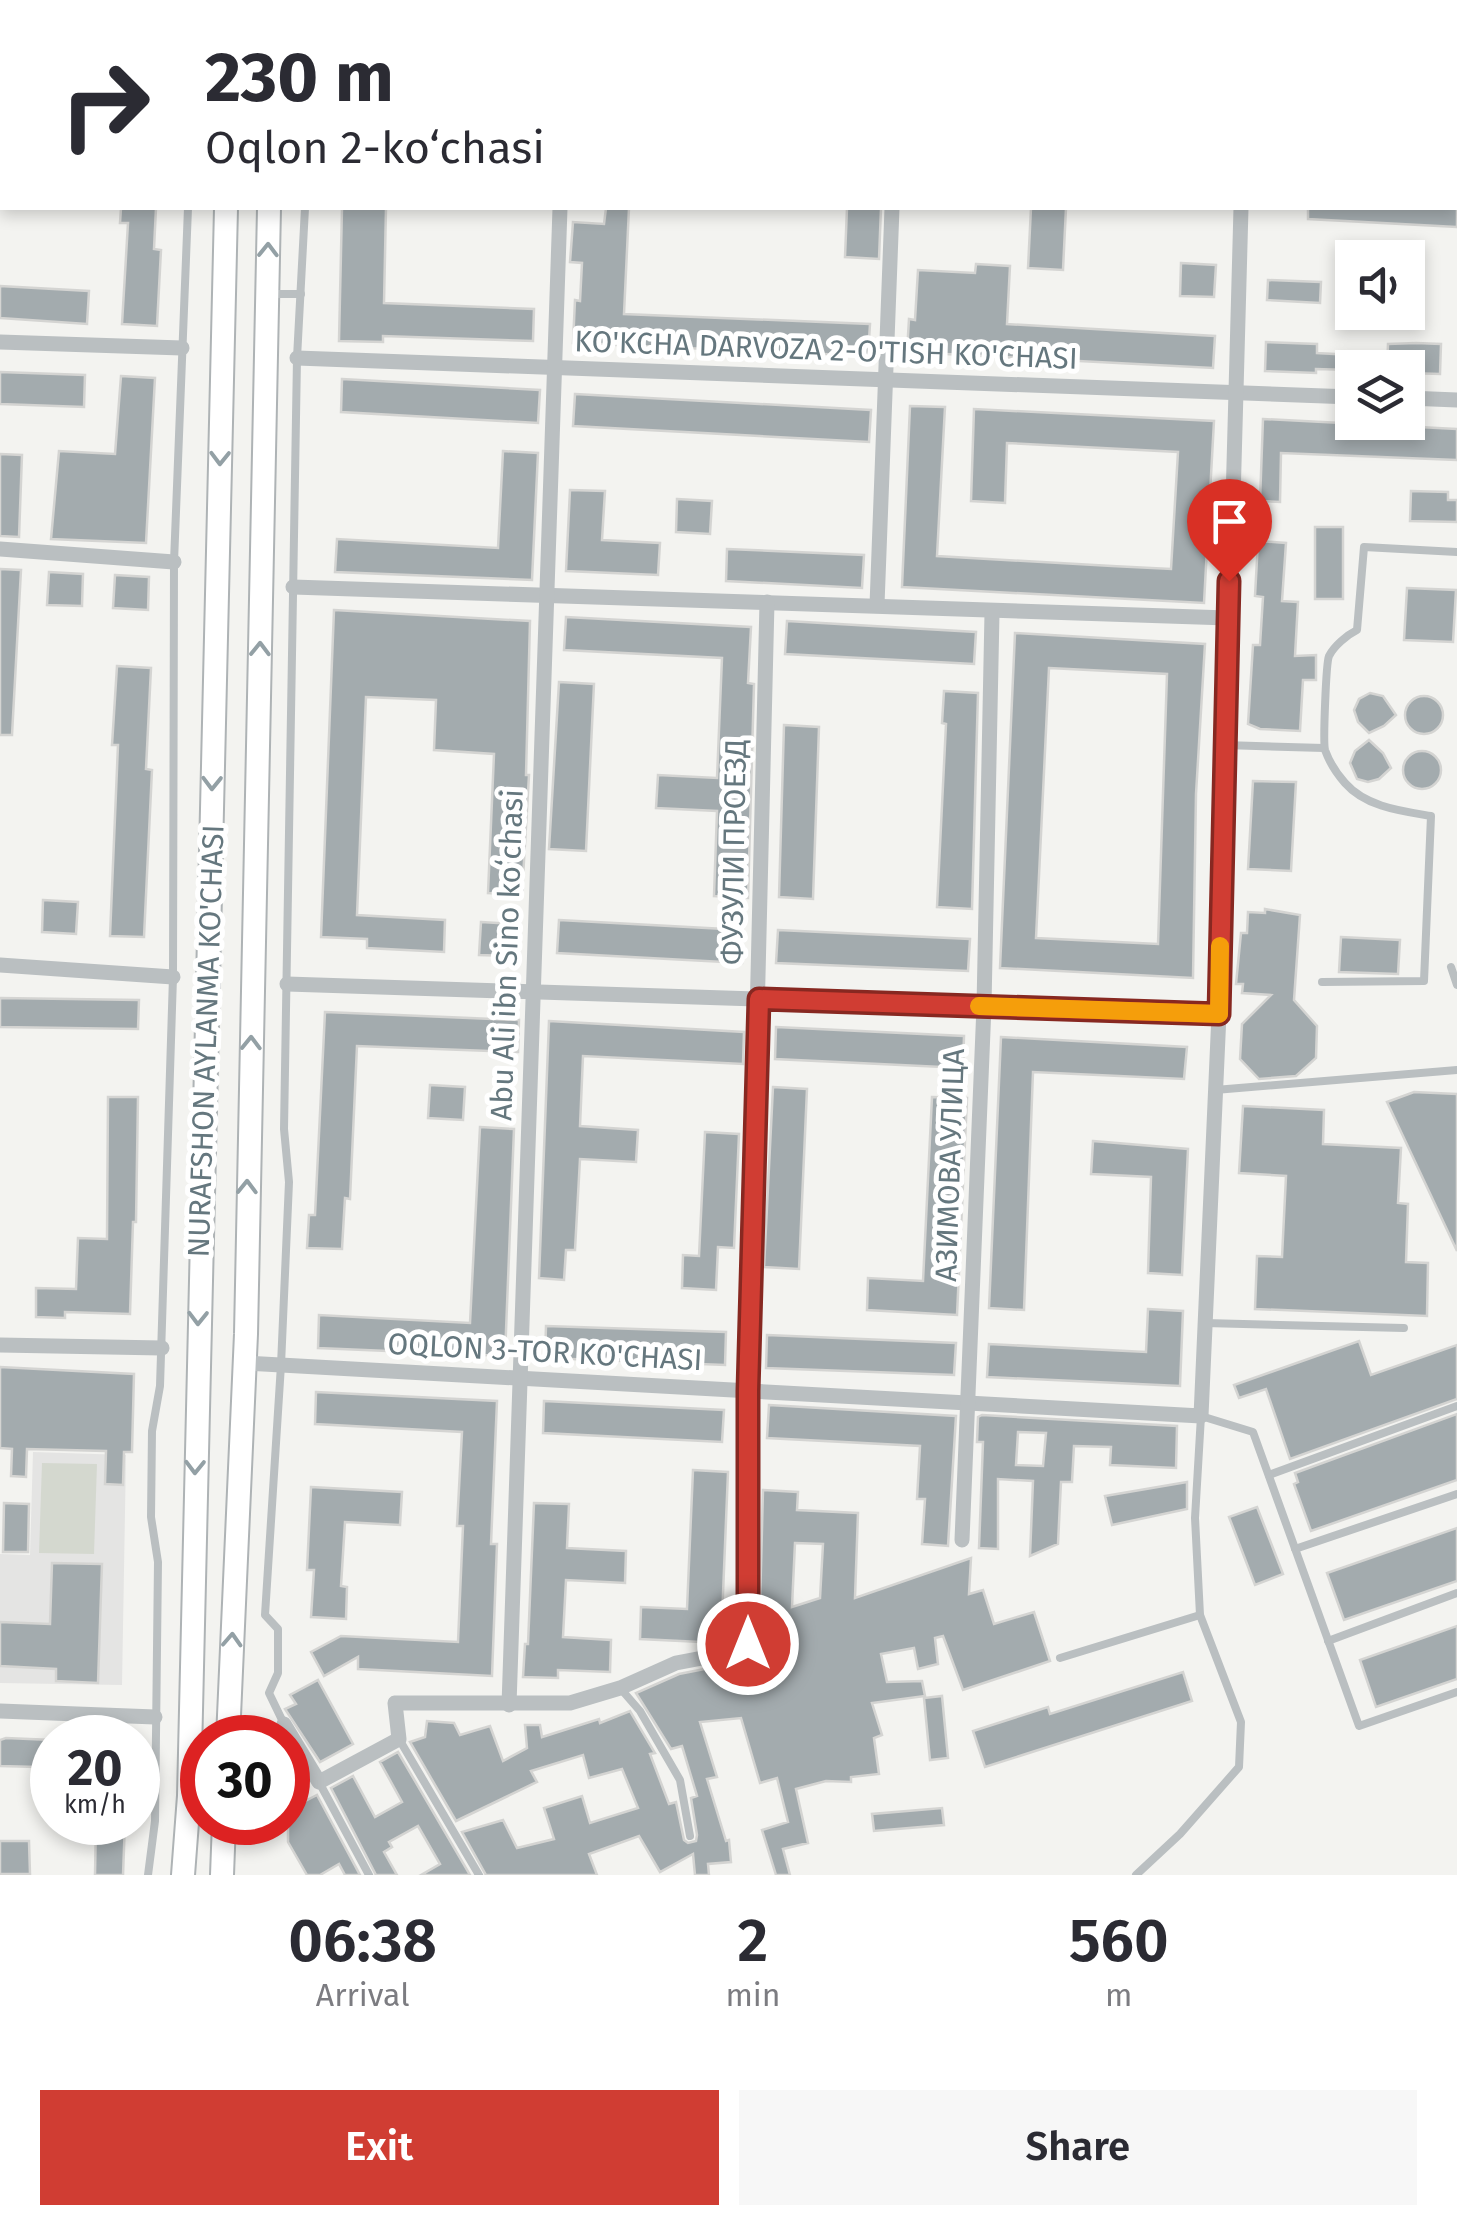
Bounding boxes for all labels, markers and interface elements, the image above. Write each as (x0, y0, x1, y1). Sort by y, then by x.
text: 230 m (205, 36, 394, 120)
icon: right (40, 40, 170, 170)
text: Oqlon 2-ko‘chasi (205, 121, 545, 175)
map controls (1335, 240, 1425, 440)
button: sound (1335, 240, 1425, 330)
one-way arrow (257, 241, 279, 256)
street label: KO'KCHA DARVOZA 2-O'TISH KO'CHASI (574, 323, 1078, 377)
button: layers (1335, 350, 1425, 440)
one-way arrow (209, 451, 230, 467)
pin (1187, 479, 1272, 582)
icon: arrive (1202, 494, 1257, 549)
one-way arrow (249, 640, 270, 656)
street label: ФУЗУЛИ ПРОЕЗД (714, 739, 754, 965)
one-way arrow (202, 776, 223, 792)
street label: Abu Ali ibn Sino koʻchasi (483, 789, 531, 1121)
street label: NURAFSHON AYLANMA KO'CHASI (180, 824, 232, 1258)
one-way arrow (240, 1035, 261, 1051)
street label: АЗИМОВА УЛИЦА (928, 1047, 972, 1282)
one-way arrow (237, 1179, 258, 1195)
one-way arrow (188, 1310, 209, 1326)
street label: OQLON 3-TOR KO'CHASI (387, 1326, 703, 1378)
one-way arrow (185, 1460, 206, 1476)
position arrow (696, 1592, 800, 1696)
one-way arrow (222, 1632, 243, 1648)
speed limit sign: 30 (180, 1715, 310, 1845)
text: 20 (67, 1738, 123, 1798)
text: km/h (64, 1790, 126, 1820)
text: 06:38 (288, 1905, 437, 1977)
text: 2 (738, 1905, 768, 1977)
text: 560 (1069, 1905, 1169, 1977)
text: Arrival (316, 1976, 410, 2014)
text: min (725, 1976, 781, 2014)
text: m (1105, 1976, 1133, 2014)
button: Exit (40, 2090, 719, 2205)
button: Share (739, 2090, 1417, 2205)

